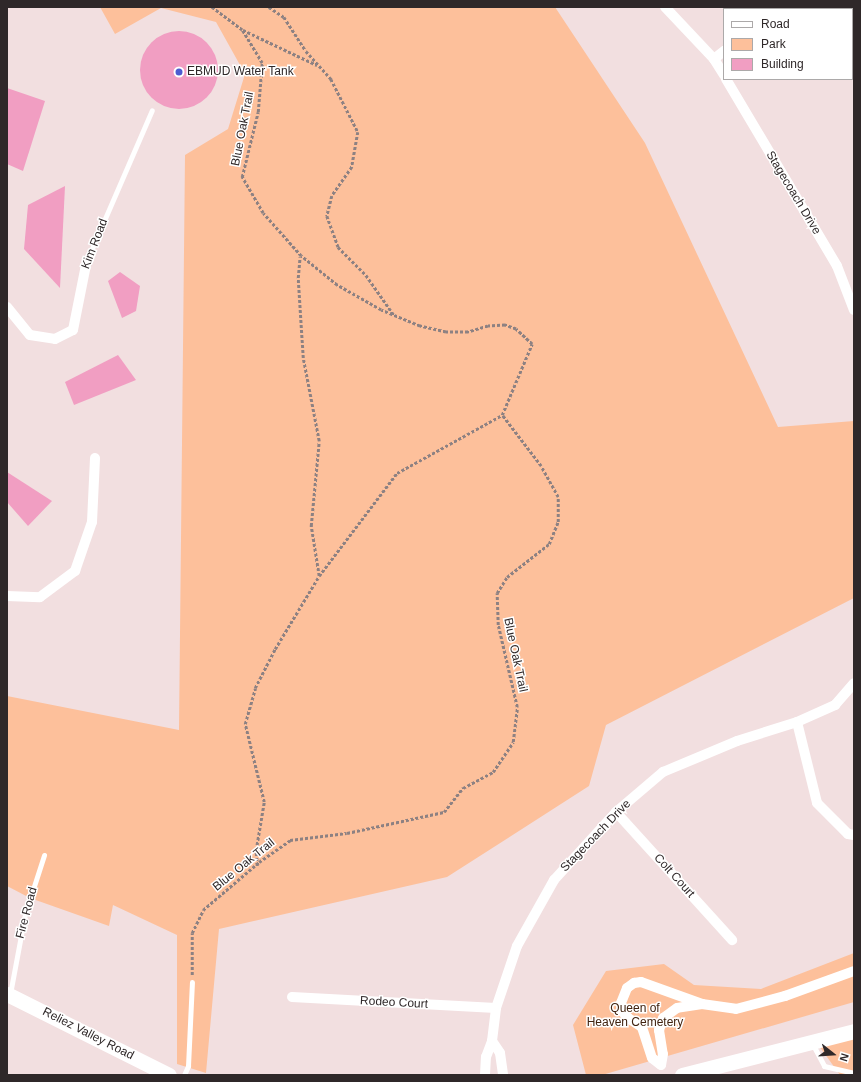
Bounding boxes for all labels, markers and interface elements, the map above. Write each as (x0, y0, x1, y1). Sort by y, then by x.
legend (723, 8, 853, 80)
text: Road (761, 17, 790, 31)
text: Park (761, 37, 786, 51)
text: Building (761, 57, 804, 71)
place label: EBMUD Water Tank (187, 65, 294, 79)
marker: EBMUD Water Tank (174, 67, 184, 77)
street label: Blue Oak Trail (229, 91, 257, 167)
street label: Stagecoach Drive (762, 149, 824, 237)
street label: Kim Road (79, 217, 111, 271)
street label: Blue Oak Trail (500, 617, 530, 693)
street label: Stagecoach Drive (558, 797, 634, 875)
street label: Blue Oak Trail (210, 836, 278, 894)
street label: Colt Court (651, 851, 697, 901)
street label: Fire Road (13, 886, 41, 940)
street label: Rodeo Court (360, 994, 428, 1012)
park label: Queen of Heaven Cemetery (587, 1002, 683, 1030)
street label: Reliez Valley Road (40, 1005, 136, 1063)
north arrow (813, 1034, 853, 1074)
text: N (838, 1052, 851, 1063)

